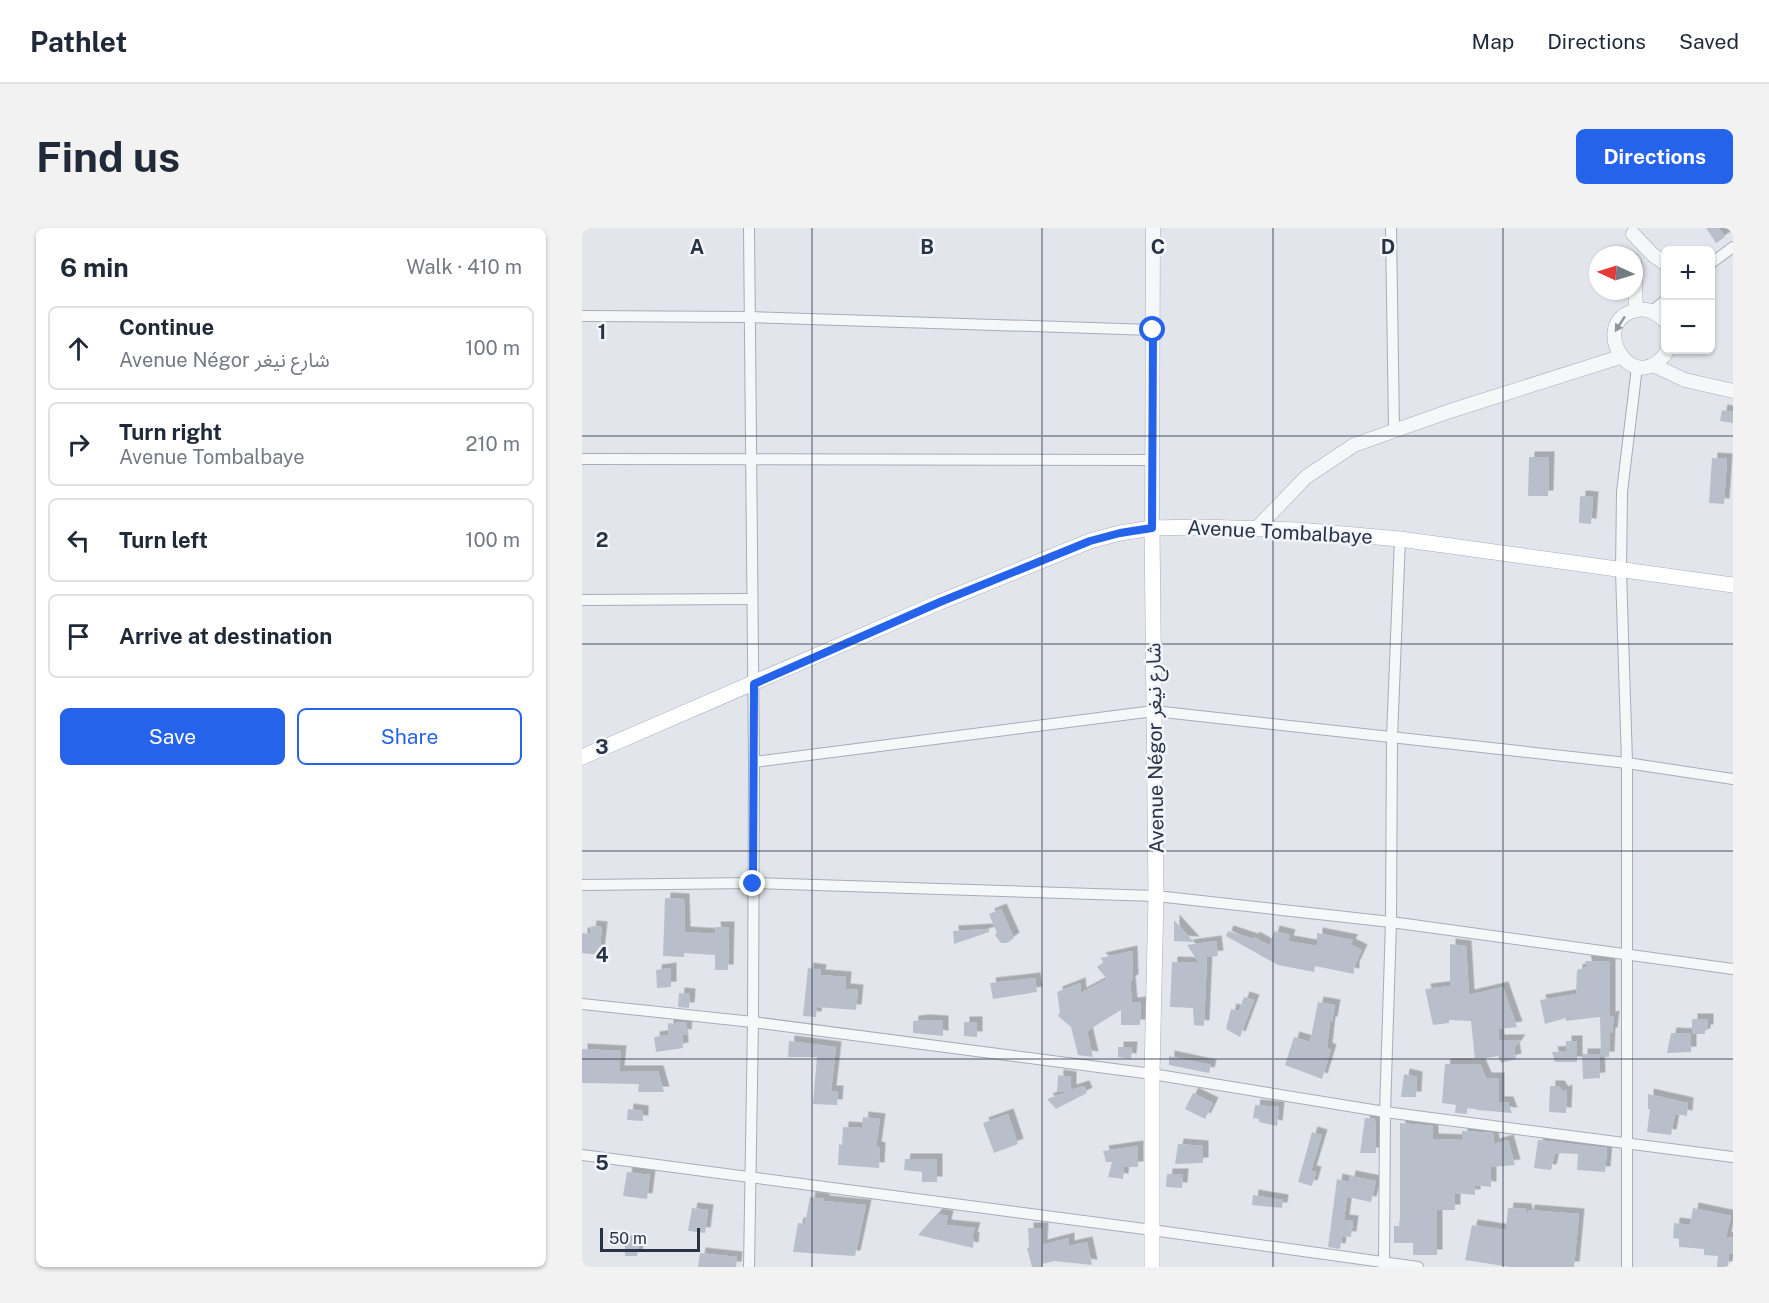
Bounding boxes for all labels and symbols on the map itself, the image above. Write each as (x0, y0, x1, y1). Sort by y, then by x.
text: A (690, 235, 704, 259)
text: B (920, 235, 934, 259)
text: C (1151, 235, 1165, 259)
text: D (1381, 235, 1395, 259)
north arrow (1589, 246, 1643, 300)
one-way arrow (1615, 315, 1626, 332)
route start (1139, 316, 1165, 342)
text: 1 (598, 320, 606, 344)
street label: Avenue Tombalbaye (1187, 515, 1373, 549)
text: 2 (596, 528, 608, 552)
street label: Avenue Négor شارع نيغر (1141, 642, 1172, 854)
text: 3 (595, 735, 609, 759)
route end (739, 870, 765, 896)
text: 4 (595, 943, 609, 967)
text: 5 (595, 1151, 609, 1175)
scale bar (600, 1225, 700, 1252)

